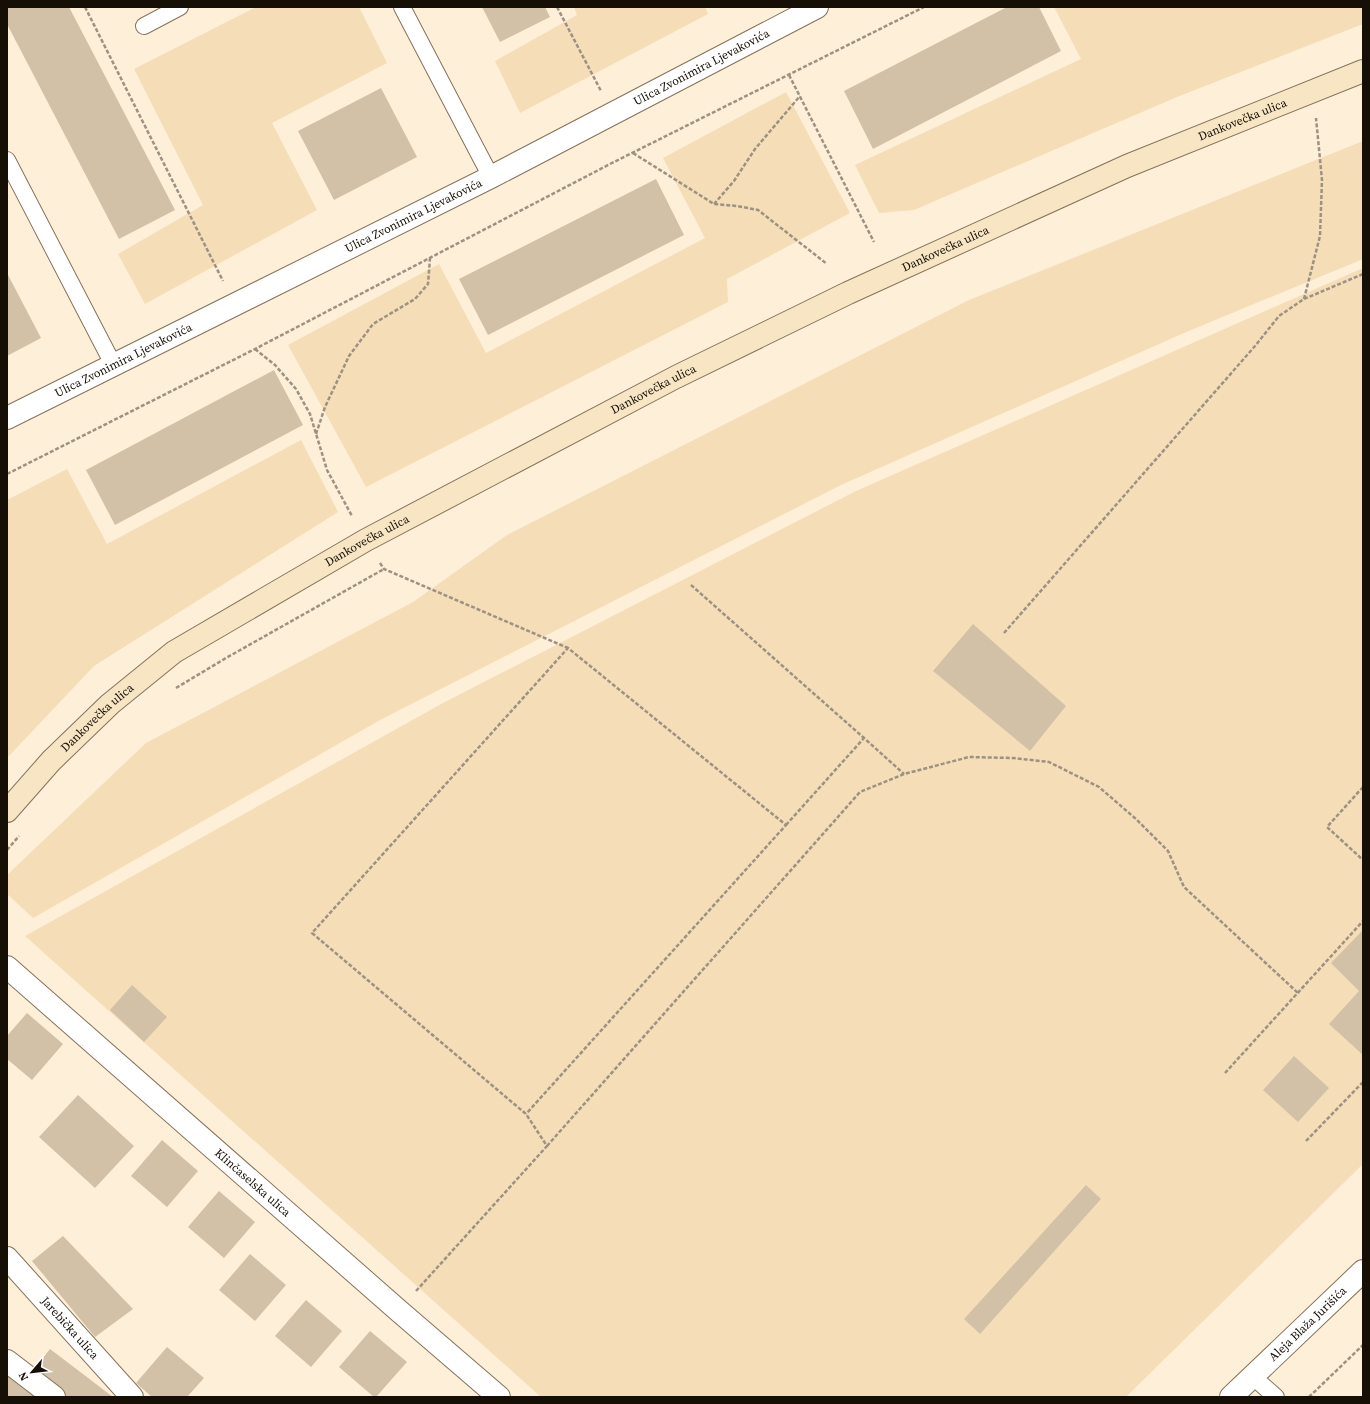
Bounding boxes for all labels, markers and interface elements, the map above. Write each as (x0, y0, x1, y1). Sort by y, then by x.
street label: Ulica Zvonimira Ljevakovića (631, 25, 773, 109)
street label: Dankovečka ulica (1196, 94, 1290, 145)
street label: Ulica Zvonimira Ljevakovića (342, 174, 486, 257)
street label: Dankovečka ulica (899, 222, 992, 275)
street label: Ulica Zvonimira Ljevakovića (52, 319, 196, 401)
street label: Dankovečka ulica (608, 360, 700, 418)
street label: Dankovečka ulica (322, 510, 413, 570)
street label: Dankovečka ulica (57, 679, 138, 755)
street label: Klinčaselska ulica (211, 1145, 295, 1221)
street label: Aleja Blaža Jurišića (1265, 1282, 1351, 1365)
street label: Jarebička ulica (37, 1292, 103, 1363)
north arrow (12, 1352, 52, 1392)
text: N (15, 1369, 32, 1384)

